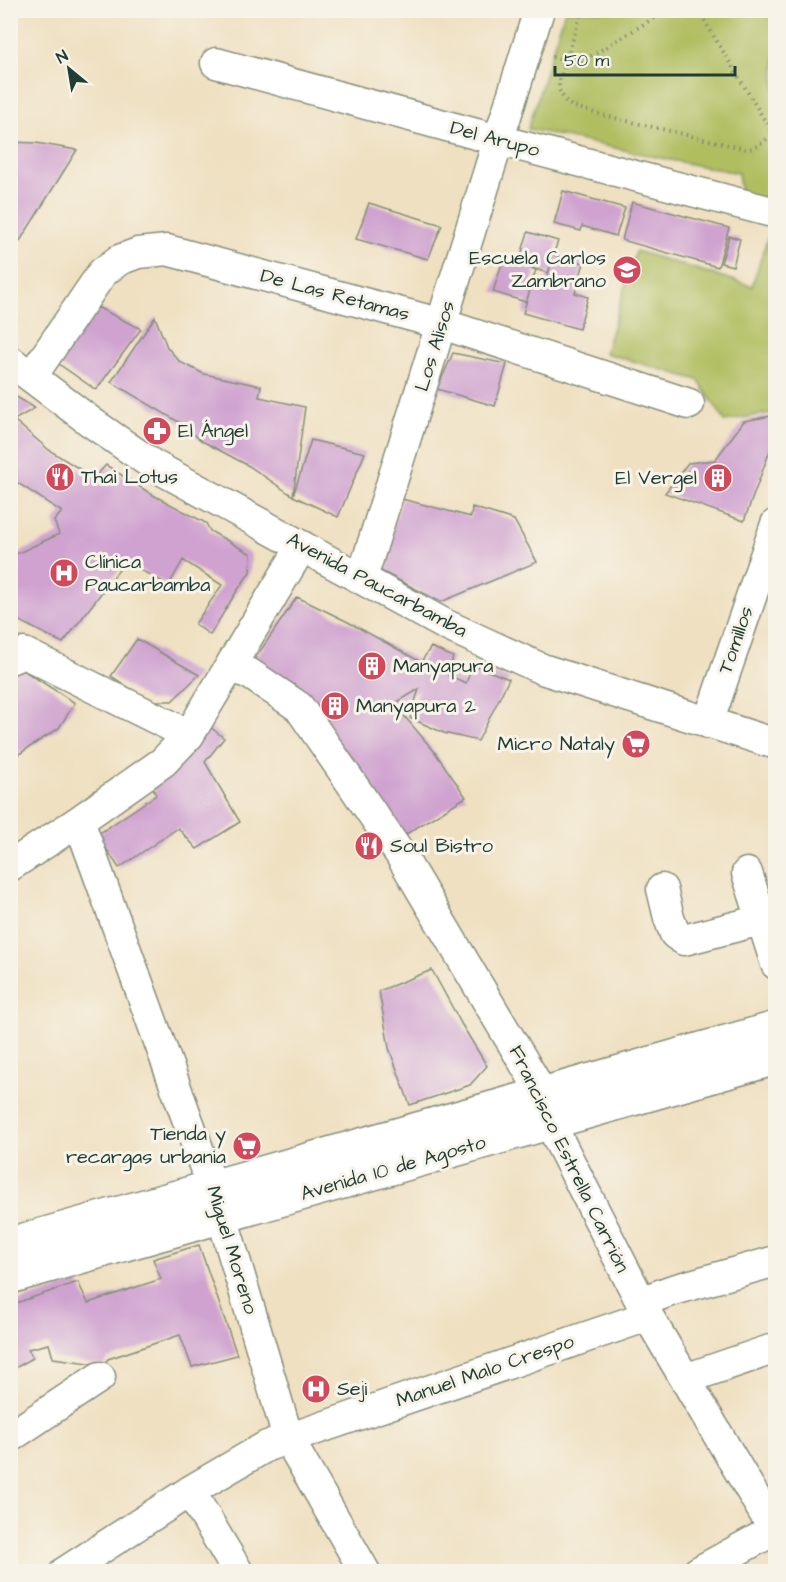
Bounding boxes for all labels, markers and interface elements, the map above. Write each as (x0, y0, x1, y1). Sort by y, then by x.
north arrow (39, 39, 99, 99)
scale bar (555, 39, 735, 77)
text: N (52, 45, 72, 69)
text: 50 m (564, 48, 609, 73)
street label: Del Arupo (447, 114, 543, 164)
place label: Escuela Carlos Zambrano (469, 244, 606, 295)
school or university icon: Escuela Carlos Zambrano (611, 254, 643, 286)
street label: De Las Retamas (257, 262, 413, 328)
street label: Los Alisos (408, 297, 462, 395)
pharmacy icon: El Ángel (141, 415, 173, 447)
place label: El Ángel (178, 417, 248, 446)
restaurant icon: Thai Lotus (44, 461, 76, 493)
building icon: El Vergel (702, 462, 734, 494)
place label: Thai Lotus (81, 463, 178, 491)
place label: El Vergel (615, 464, 697, 493)
street label: Avenida Paucarbamba (282, 526, 472, 644)
place label: Clínica Paucarbamba (85, 548, 210, 599)
hospital icon: Clínica Paucarbamba (48, 557, 80, 589)
street label: Tomillos (711, 602, 761, 678)
building icon: Manyapura (356, 650, 388, 682)
place label: Manyapura (393, 652, 493, 681)
building icon: Manyapura 2 (319, 690, 351, 722)
place label: Manyapura 2 (356, 692, 476, 721)
supermarket icon: Micro Nataly (620, 728, 652, 760)
place label: Micro Nataly (497, 730, 615, 759)
restaurant icon: Soul Bistro (353, 830, 385, 862)
place label: Soul Bistro (390, 832, 493, 860)
street label: Francisco Estrella Carrión (502, 1041, 636, 1277)
place label: Tienda y recargas urbania (66, 1120, 226, 1172)
street label: Avenida 10 de Agosto (297, 1128, 489, 1209)
supermarket icon: Tienda y recargas urbania (231, 1130, 263, 1162)
street label: Miguel Moreno (198, 1182, 265, 1318)
street label: Manuel Malo Crespo (392, 1327, 578, 1415)
hospital icon: Seji (300, 1373, 332, 1405)
place label: Seji (337, 1375, 367, 1403)

